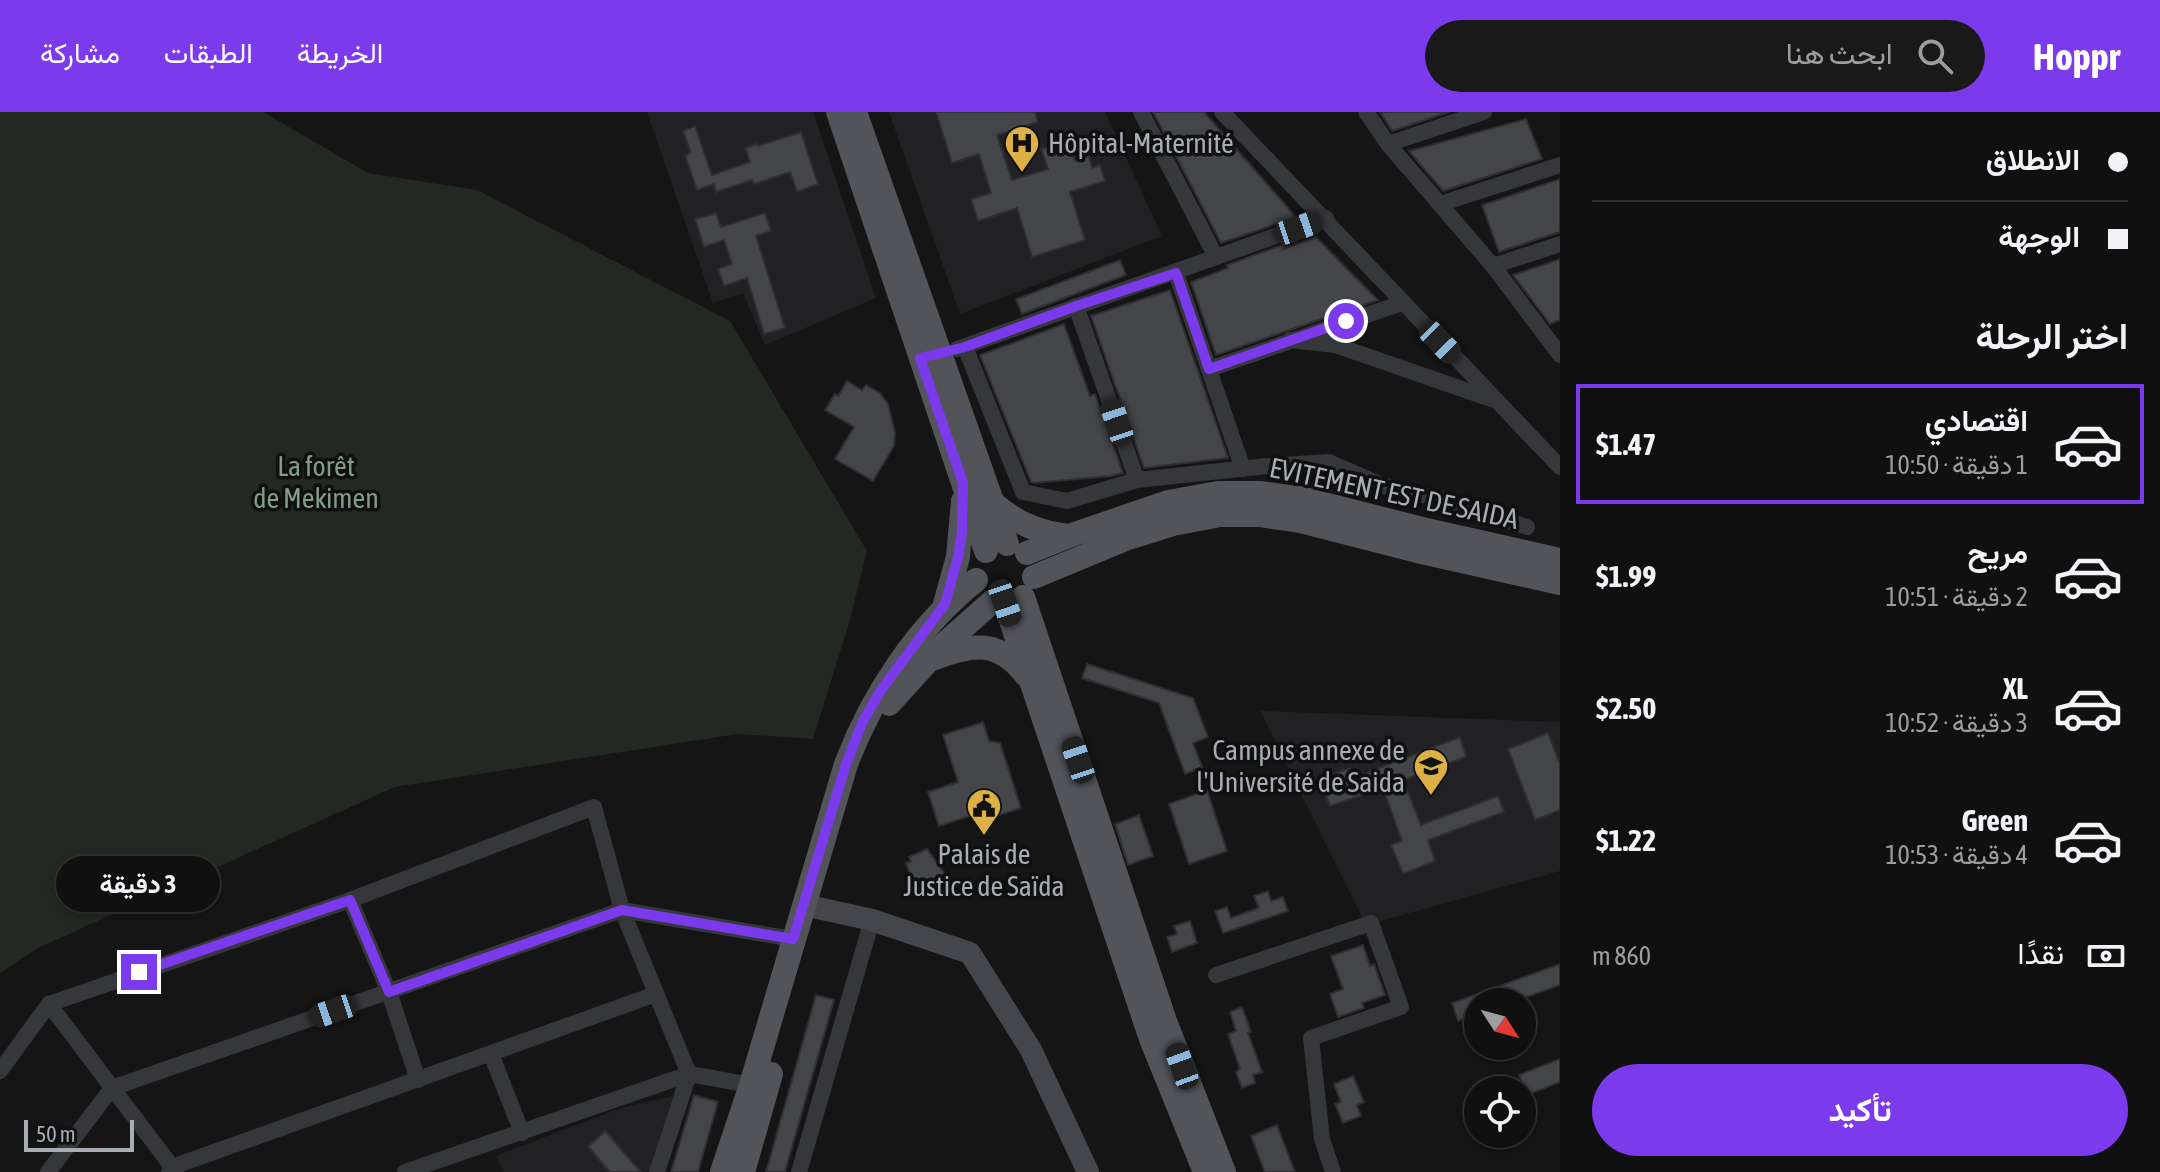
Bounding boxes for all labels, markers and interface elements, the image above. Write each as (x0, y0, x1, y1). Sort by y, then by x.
search box (1425, 20, 1985, 92)
icon: search (1913, 34, 1957, 78)
text: Hoppr (2033, 35, 2120, 78)
text: ابحث هنا (1786, 36, 1893, 70)
text: مشاركة (40, 37, 120, 69)
text: الطبقات (164, 37, 253, 69)
text: الخريطة (297, 37, 383, 69)
hospital icon: Hôpital-Maternité (1003, 124, 1041, 174)
place label: Hôpital-Maternité (1048, 127, 1234, 159)
text: الانطلاق (1986, 142, 2080, 176)
car (1271, 209, 1325, 247)
text: الوجهة (1998, 219, 2080, 253)
route start (1328, 303, 1364, 339)
text: اختر الرحلة (1975, 315, 2128, 357)
car (1415, 316, 1465, 368)
car (1098, 395, 1136, 449)
text: اقتصادي (1925, 403, 2028, 437)
icon: car (2052, 408, 2124, 480)
text: $1.47 (1596, 427, 1656, 461)
park label: La forêt de Mekimen (253, 450, 379, 514)
text: 1 دقيقة · 10:50 (1885, 450, 2028, 480)
street label: EVITEMENT EST DE SAIDA (1267, 451, 1522, 535)
text: مريح (1968, 535, 2028, 569)
icon: car (2052, 540, 2124, 612)
text: $1.99 (1596, 559, 1656, 593)
car (986, 576, 1024, 630)
text: 2 دقيقة · 10:51 (1885, 582, 2028, 612)
text: XL (2003, 671, 2028, 705)
icon: car (2052, 672, 2124, 744)
text: $2.50 (1596, 691, 1656, 725)
text: 3 دقيقة · 10:52 (1885, 708, 2028, 738)
car (1059, 733, 1097, 787)
place label: Campus annexe de l'Université de Saida (1196, 734, 1405, 798)
school or university icon: Campus annexe de l'Université de Saida (1412, 747, 1450, 797)
public building icon: Palais de Justice de Saïda (965, 787, 1003, 837)
text: Green (1962, 803, 2028, 837)
icon: car (2052, 804, 2124, 876)
text: $1.22 (1596, 823, 1656, 857)
place label: Palais de Justice de Saïda (903, 838, 1065, 902)
text: 4 دقيقة · 10:53 (1885, 840, 2028, 870)
callout: 3 دقيقة (57, 856, 221, 912)
text: 3 دقيقة (99, 869, 177, 899)
icon: cash (2084, 934, 2128, 978)
text: نقدًا (2018, 936, 2064, 970)
text: 860 m (1592, 941, 1651, 971)
route end (121, 954, 157, 990)
north arrow (1464, 988, 1536, 1060)
map controls (1464, 988, 1536, 1148)
car (306, 992, 360, 1030)
car (1163, 1039, 1201, 1093)
button: تأكيد (1592, 1064, 2128, 1156)
button: locate (1464, 1076, 1536, 1148)
scale bar (24, 1116, 134, 1152)
text: 50 m (36, 1121, 76, 1147)

